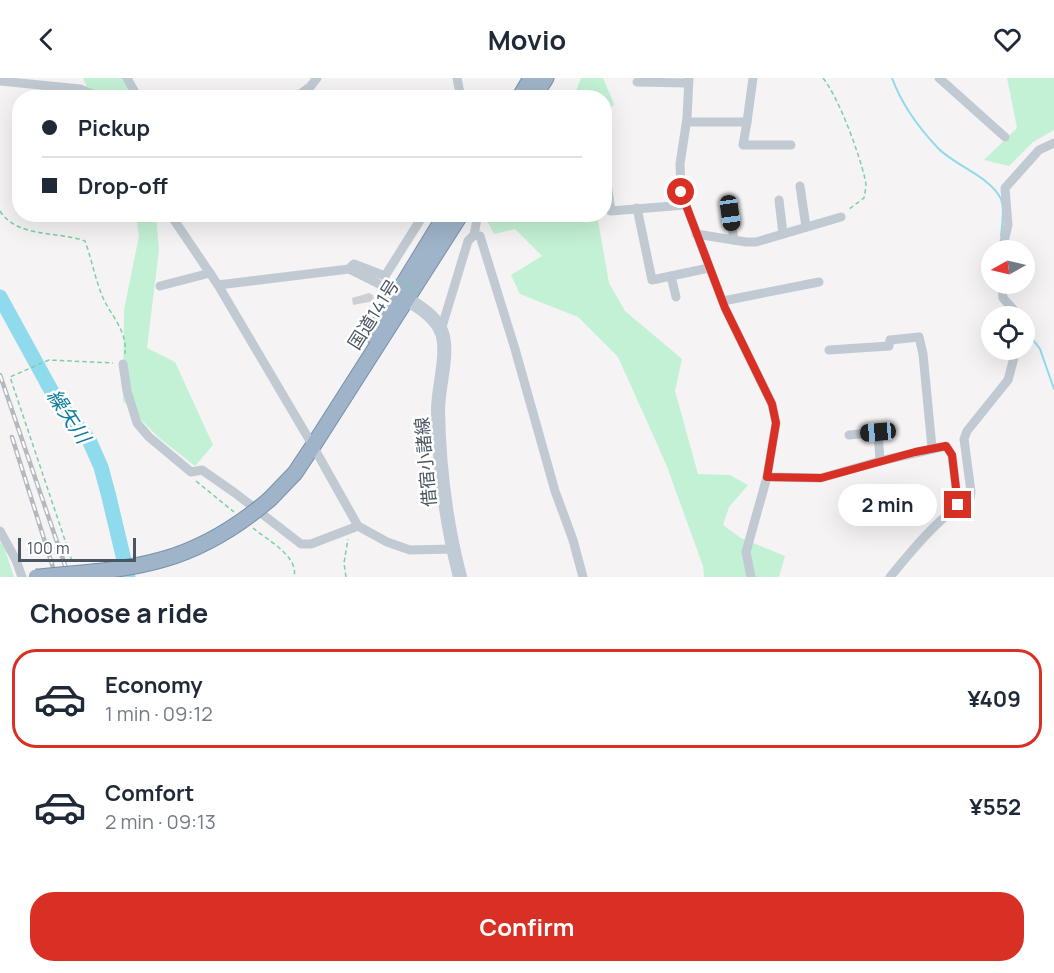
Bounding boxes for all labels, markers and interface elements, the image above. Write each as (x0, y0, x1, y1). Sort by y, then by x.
text: Movio (488, 21, 566, 58)
icon: back (30, 23, 63, 56)
icon: heart (991, 23, 1024, 56)
text: Pickup (78, 113, 150, 143)
text: Drop-off (78, 171, 168, 201)
route start (667, 178, 694, 205)
car (719, 194, 741, 232)
north arrow (981, 240, 1035, 294)
map controls (981, 240, 1035, 360)
street label: 国道141号 (342, 274, 404, 354)
button: locate (981, 306, 1035, 360)
water label: 繰矢川 (41, 384, 98, 450)
street label: 借宿小諸線 (409, 416, 441, 508)
car (859, 421, 897, 443)
callout: 2 min (838, 484, 937, 526)
text: 2 min (861, 491, 914, 518)
route end (944, 491, 971, 518)
scale bar (18, 535, 136, 562)
text: 100 m (27, 537, 70, 559)
text: Choose a ride (30, 594, 208, 631)
text: Economy (105, 670, 203, 700)
icon: car (33, 672, 87, 726)
text: ¥409 (968, 684, 1021, 714)
text: 1 min · 09:12 (105, 700, 213, 727)
text: Comfort (105, 778, 194, 808)
icon: car (33, 780, 87, 834)
text: ¥552 (969, 792, 1021, 822)
text: 2 min · 09:13 (105, 808, 216, 835)
button: Confirm (30, 892, 1024, 961)

